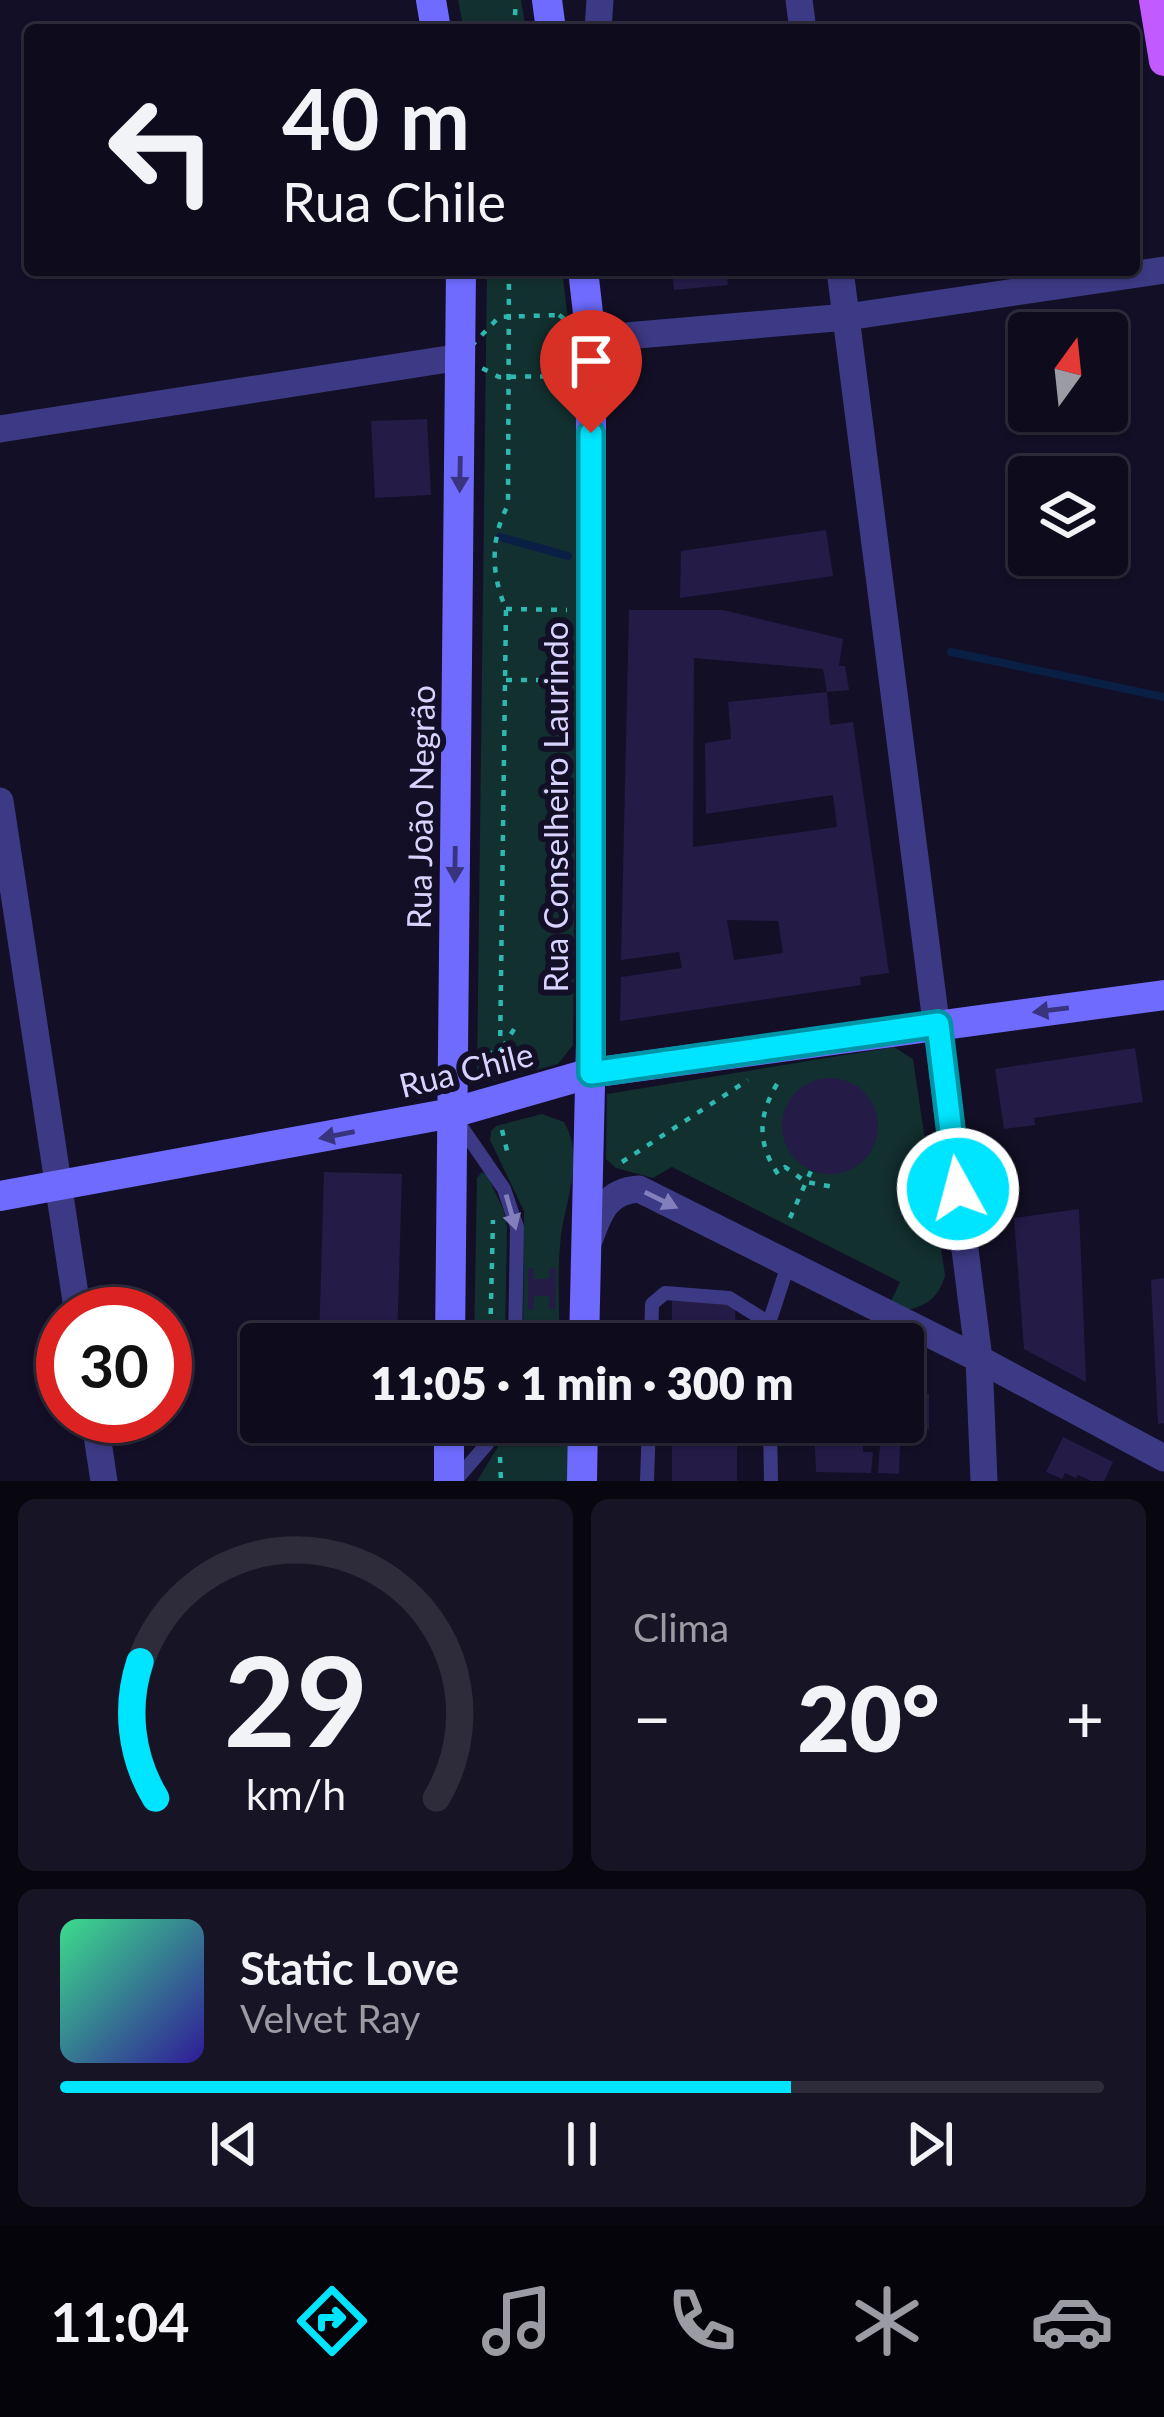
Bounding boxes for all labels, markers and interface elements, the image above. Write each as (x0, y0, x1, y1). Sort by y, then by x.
text: 40 m (282, 67, 470, 168)
icon: left (84, 72, 240, 228)
text: Rua Chile (282, 169, 506, 234)
pin (540, 310, 642, 433)
north arrow (1008, 312, 1128, 432)
map controls (1008, 312, 1128, 576)
icon: arrive (558, 328, 624, 394)
one-way arrow (450, 456, 469, 494)
button: layers (1008, 456, 1128, 576)
street label: Rua Conselheiro Laurindo (535, 621, 575, 993)
street label: Rua João Negrão (398, 685, 442, 929)
one-way arrow (445, 846, 465, 884)
one-way arrow (1032, 1000, 1069, 1019)
street label: Rua Chile (395, 1033, 537, 1105)
one-way arrow (318, 1126, 355, 1145)
position arrow (895, 1126, 1021, 1252)
one-way arrow (644, 1189, 678, 1209)
one-way arrow (503, 1194, 522, 1231)
speed limit sign: 30 (36, 1287, 192, 1443)
text: 11:05 · 1 min · 300 m (370, 1356, 794, 1410)
text: Clima (633, 1604, 729, 1650)
text: 29 (223, 1624, 368, 1774)
text: 20° (798, 1663, 939, 1771)
text: − (633, 1678, 671, 1757)
text: + (1066, 1678, 1104, 1757)
text: km/h (245, 1768, 346, 1819)
text: Static Love (240, 1941, 459, 1995)
text: Velvet Ray (240, 1995, 420, 2041)
icon: previous (201, 2111, 267, 2177)
icon: pause (549, 2111, 615, 2177)
icon: next (897, 2111, 963, 2177)
icon: directions (290, 2279, 374, 2363)
icon: music (475, 2279, 559, 2363)
icon: phone (660, 2279, 744, 2363)
icon: climate (845, 2279, 929, 2363)
icon: car (1030, 2279, 1114, 2363)
text: 11:04 (50, 2289, 190, 2354)

